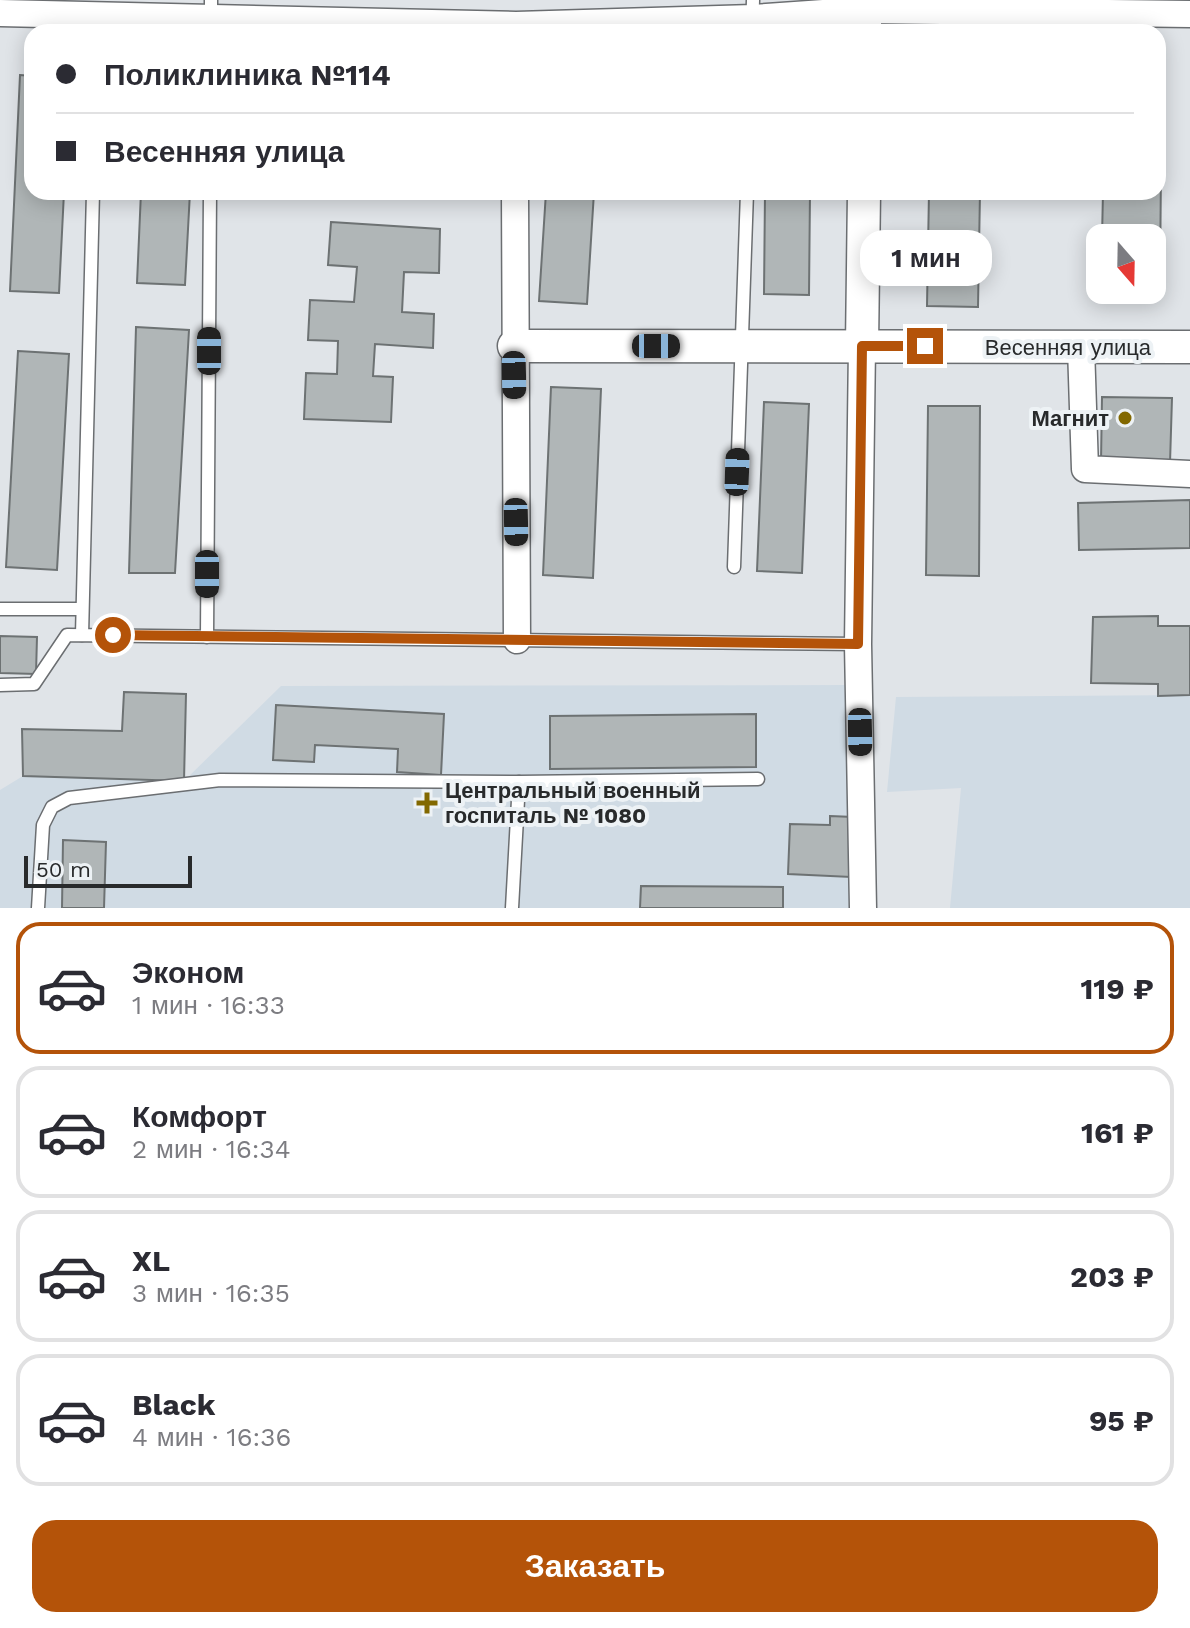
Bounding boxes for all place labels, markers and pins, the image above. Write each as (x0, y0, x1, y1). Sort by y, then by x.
place label: Магнит (1031, 406, 1109, 431)
marker: Магнит (1116, 409, 1134, 427)
place label: Центральный военный госпиталь № 1080 (445, 778, 701, 828)
marker: Центральный военный госпиталь № 1080 (416, 792, 438, 814)

